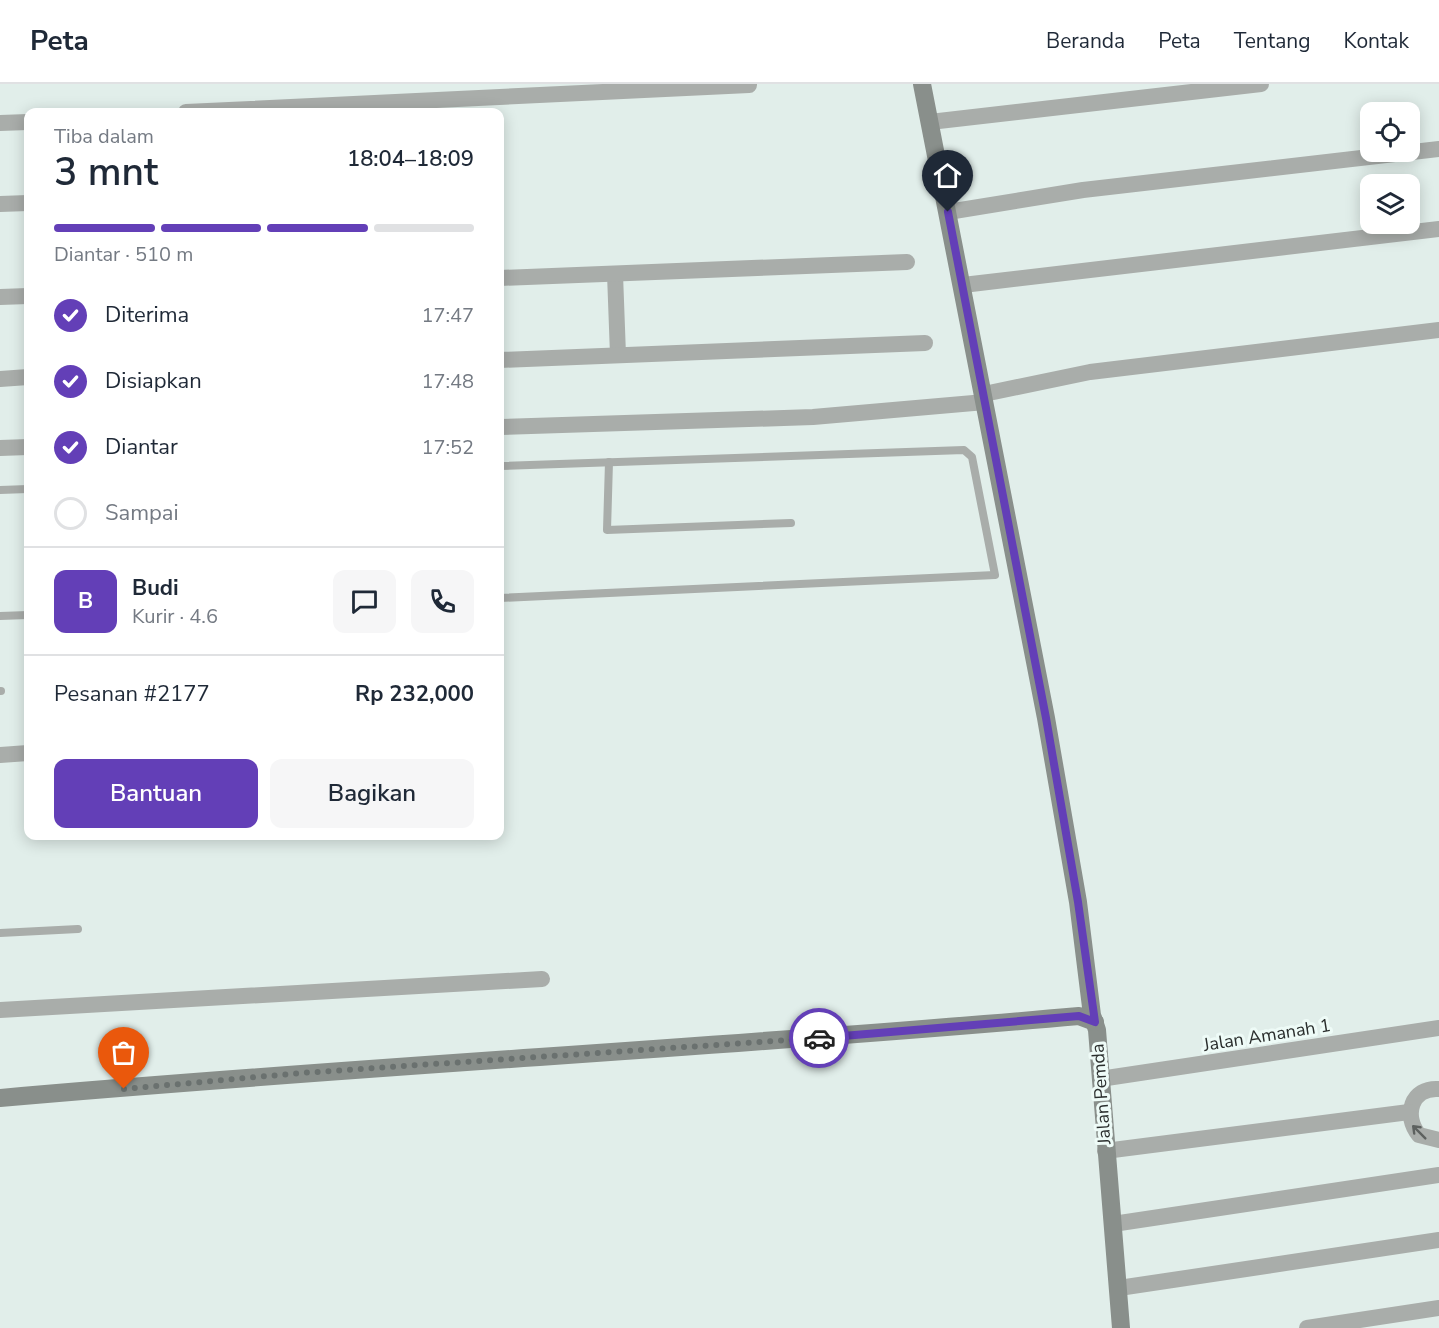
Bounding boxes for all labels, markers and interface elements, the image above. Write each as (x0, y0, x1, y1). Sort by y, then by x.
text: Peta (30, 22, 89, 60)
text: Beranda (1046, 27, 1125, 55)
text: Peta (1158, 27, 1201, 55)
text: Tentang (1234, 27, 1311, 55)
text: Kontak (1344, 27, 1409, 55)
map controls (1360, 102, 1420, 234)
button: locate (1360, 102, 1420, 162)
text: Tiba dalam (54, 123, 154, 150)
text: 18:04–18:09 (347, 144, 474, 174)
text: 3 mnt (54, 146, 158, 199)
pin (922, 150, 973, 212)
icon: home (931, 159, 964, 192)
button: layers (1360, 174, 1420, 234)
text: Diantar · 510 m (54, 241, 193, 268)
icon: check (54, 299, 87, 332)
text: Diterima (105, 300, 189, 330)
text: 17:47 (421, 302, 474, 329)
icon: check (54, 365, 87, 398)
text: Disiapkan (105, 366, 202, 396)
text: 17:48 (421, 368, 474, 395)
icon: check (54, 431, 87, 464)
text: Diantar (105, 432, 178, 462)
text: 17:52 (421, 434, 474, 461)
text: Sampai (105, 498, 179, 528)
button: chat (333, 570, 396, 633)
button: phone (411, 570, 474, 633)
text: Budi (132, 573, 179, 603)
text: B (78, 586, 93, 616)
text: Kurir · 4.6 (132, 603, 218, 630)
text: Pesanan #2177 (54, 679, 210, 709)
text: Rp 232,000 (355, 679, 474, 709)
button: Bantuan (54, 759, 258, 828)
button: Bagikan (270, 759, 474, 828)
courier (789, 1008, 849, 1068)
street label: Jalan Amanah 1 (1201, 1013, 1332, 1057)
icon: car (803, 1022, 836, 1055)
pin (98, 1027, 149, 1089)
icon: bag (107, 1036, 140, 1069)
street label: Jalan Pemda (1086, 1043, 1117, 1146)
one-way arrow (1412, 1124, 1426, 1139)

